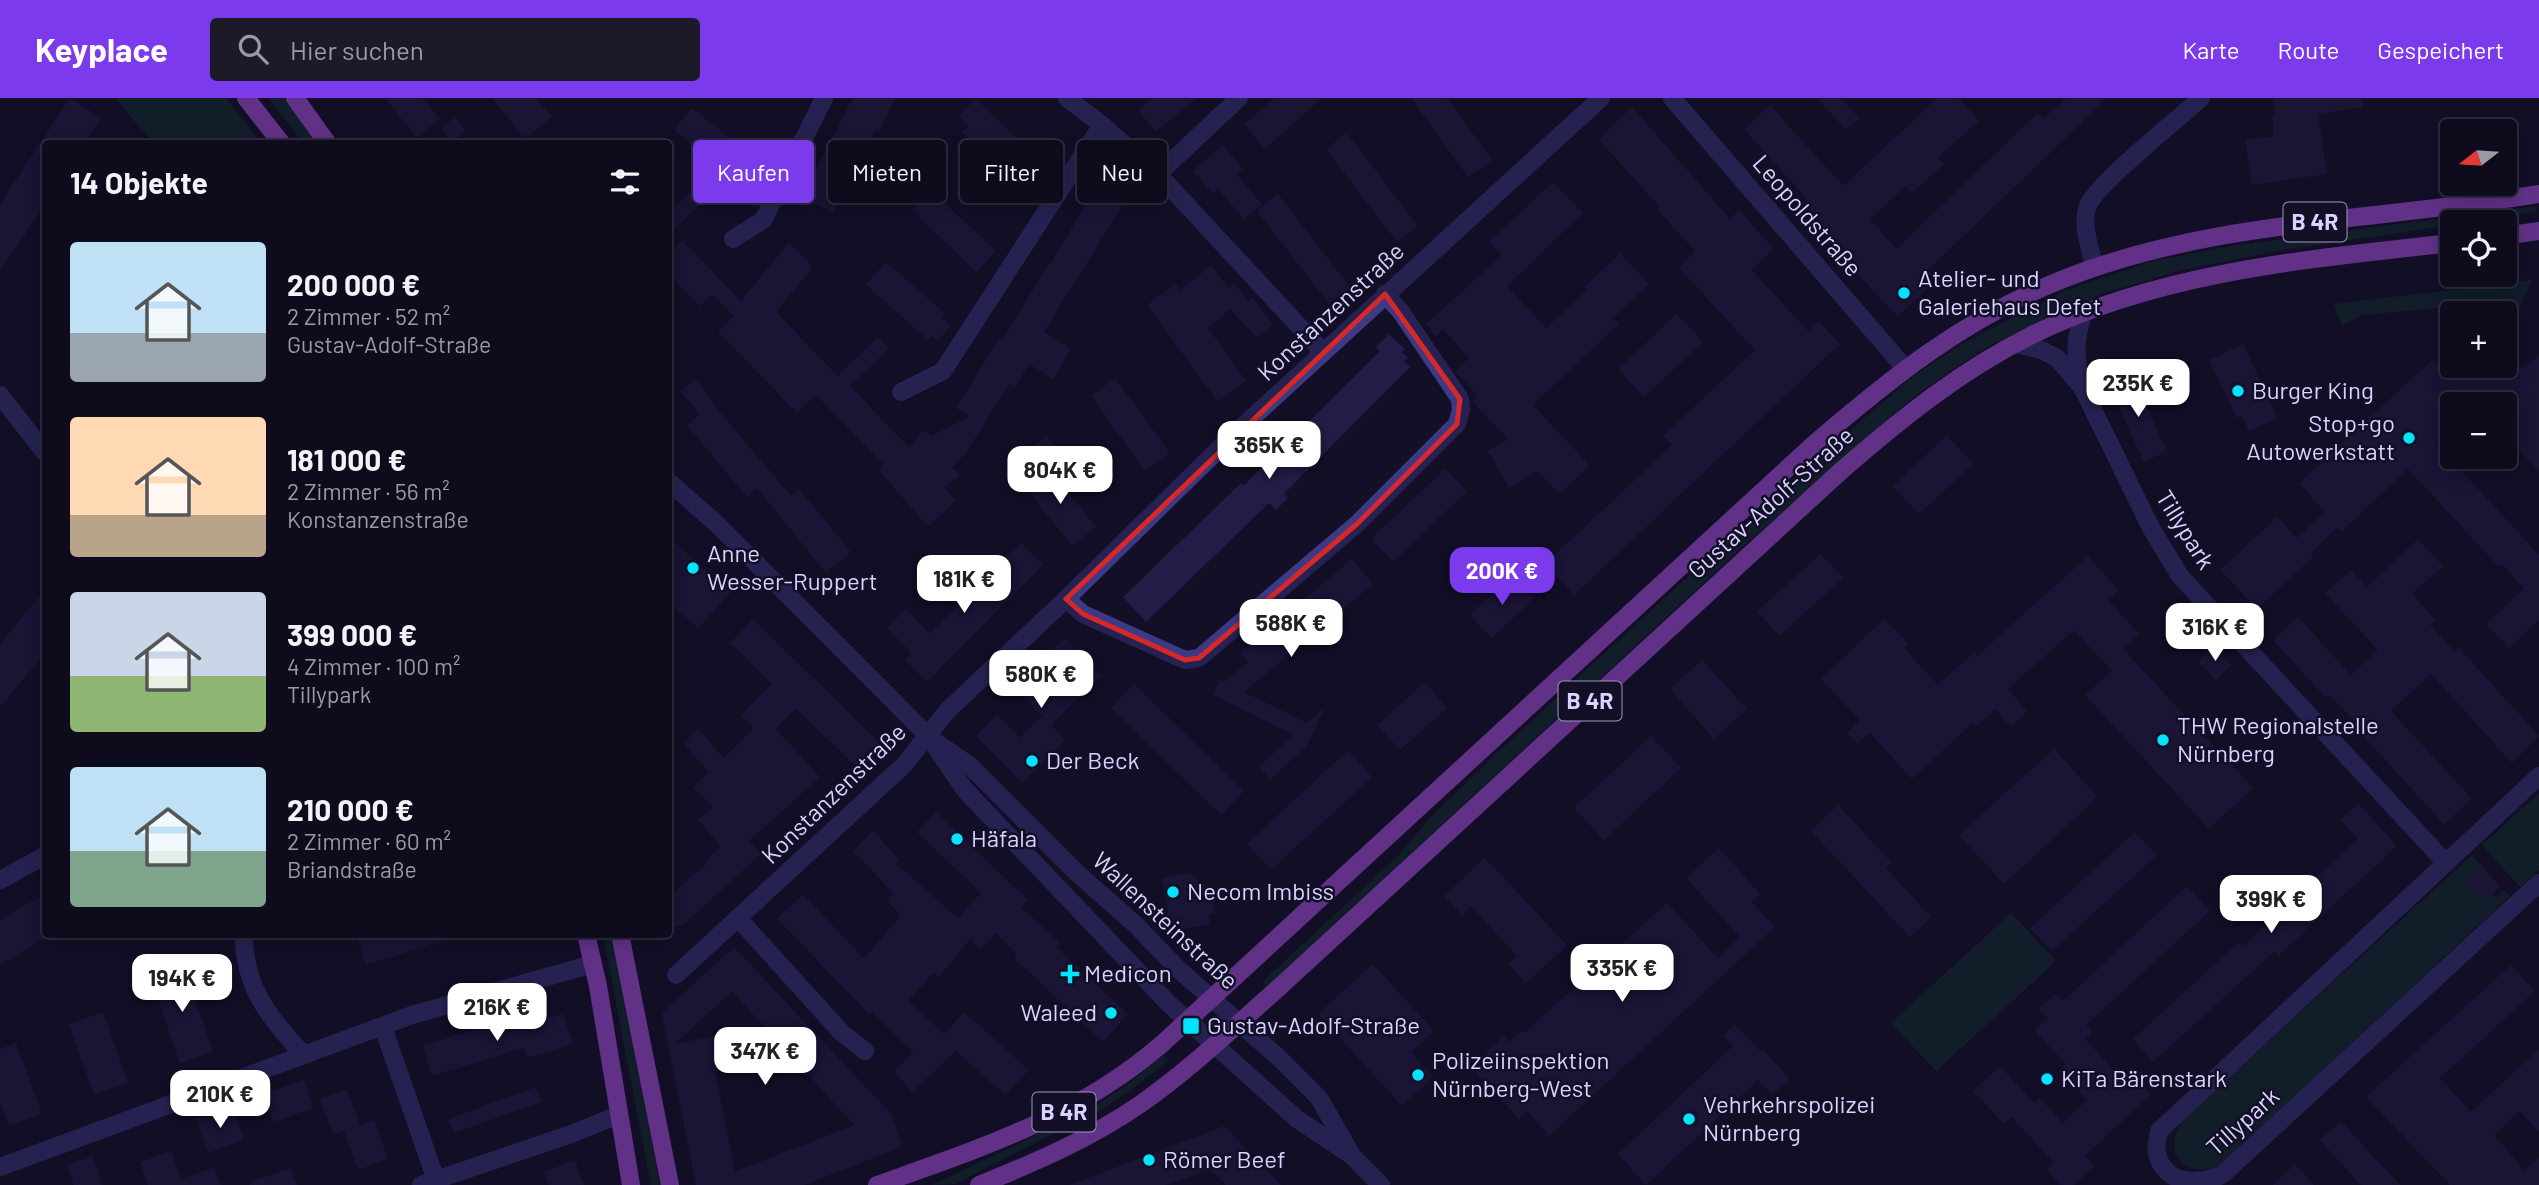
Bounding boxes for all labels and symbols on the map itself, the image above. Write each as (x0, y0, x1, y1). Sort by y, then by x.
north arrow (2440, 119, 2516, 196)
street label: Leopoldstraße (1747, 148, 1869, 282)
road number: B 4R (2284, 203, 2346, 242)
street label: Konstanzenstraße (1251, 236, 1409, 386)
place label: Atelier- und Galeriehaus Defet (1918, 263, 2101, 320)
marker: Atelier- und Galeriehaus Defet (1896, 285, 1912, 301)
pin: 235K € (2081, 360, 2195, 419)
place label: Burger King (2252, 375, 2374, 404)
marker: Burger King (2230, 383, 2246, 399)
place label: Stop+go Autowerkstatt (2246, 408, 2395, 465)
street label: Gustav-Adolf-Straße (1681, 420, 1859, 584)
pin: 365K € (1212, 422, 1326, 481)
marker: Stop+go Autowerkstatt (2401, 430, 2417, 446)
pin: 804K € (1003, 446, 1117, 506)
street label: Tillypark (2151, 484, 2222, 574)
place label: Anne Wesser-Ruppert (707, 538, 878, 595)
pin: 200K € (1445, 547, 1559, 607)
pin: 181K € (907, 556, 1021, 615)
marker: Anne Wesser-Ruppert (685, 560, 701, 576)
pin: 588K € (1234, 600, 1348, 659)
pin: 316K € (2158, 603, 2272, 663)
pin: 580K € (984, 650, 1098, 710)
road number: B 4R (1558, 681, 1622, 720)
place label: THW Regionalstelle Nürnberg (2177, 710, 2379, 767)
street label: Konstanzenstraße (755, 717, 911, 869)
marker: THW Regionalstelle Nürnberg (2155, 732, 2171, 748)
place label: Der Beck (1046, 745, 1140, 774)
marker: Der Beck (1024, 753, 1040, 769)
place label: Häfala (971, 823, 1037, 852)
marker: Häfala (949, 831, 965, 847)
street label: Wallensteinstraße (1087, 845, 1245, 995)
place label: Necom Imbiss (1187, 876, 1334, 905)
pin: 399K € (2214, 876, 2328, 935)
marker: Necom Imbiss (1165, 884, 1181, 900)
pin: 335K € (1565, 944, 1679, 1004)
pin: 194K € (125, 954, 239, 1014)
place label: Medicon (1084, 958, 1172, 987)
marker: Medicon (1062, 966, 1078, 982)
pin: 216K € (440, 984, 554, 1043)
place label: Waleed (1021, 997, 1097, 1026)
marker: Waleed (1103, 1005, 1119, 1021)
place label: Gustav-Adolf-Straße (1207, 1010, 1420, 1039)
marker: Gustav-Adolf-Straße (1181, 1016, 1201, 1036)
pin: 347K € (708, 1028, 822, 1087)
place label: Polizeiinspektion Nürnberg-West (1432, 1045, 1609, 1102)
place label: KiTa Bärenstark (2061, 1063, 2227, 1092)
marker: Polizeiinspektion Nürnberg-West (1410, 1067, 1426, 1083)
pin: 210K € (163, 1070, 277, 1130)
marker: KiTa Bärenstark (2039, 1071, 2055, 1087)
street label: Tillypark (2200, 1081, 2284, 1161)
place label: Vehrkehrspolizei Nürnberg (1703, 1089, 1875, 1146)
road number: B 4R (1032, 1093, 1096, 1132)
marker: Vehrkehrspolizei Nürnberg (1681, 1111, 1697, 1127)
place label: Römer Beef (1163, 1144, 1286, 1173)
marker: Römer Beef (1141, 1152, 1157, 1168)

